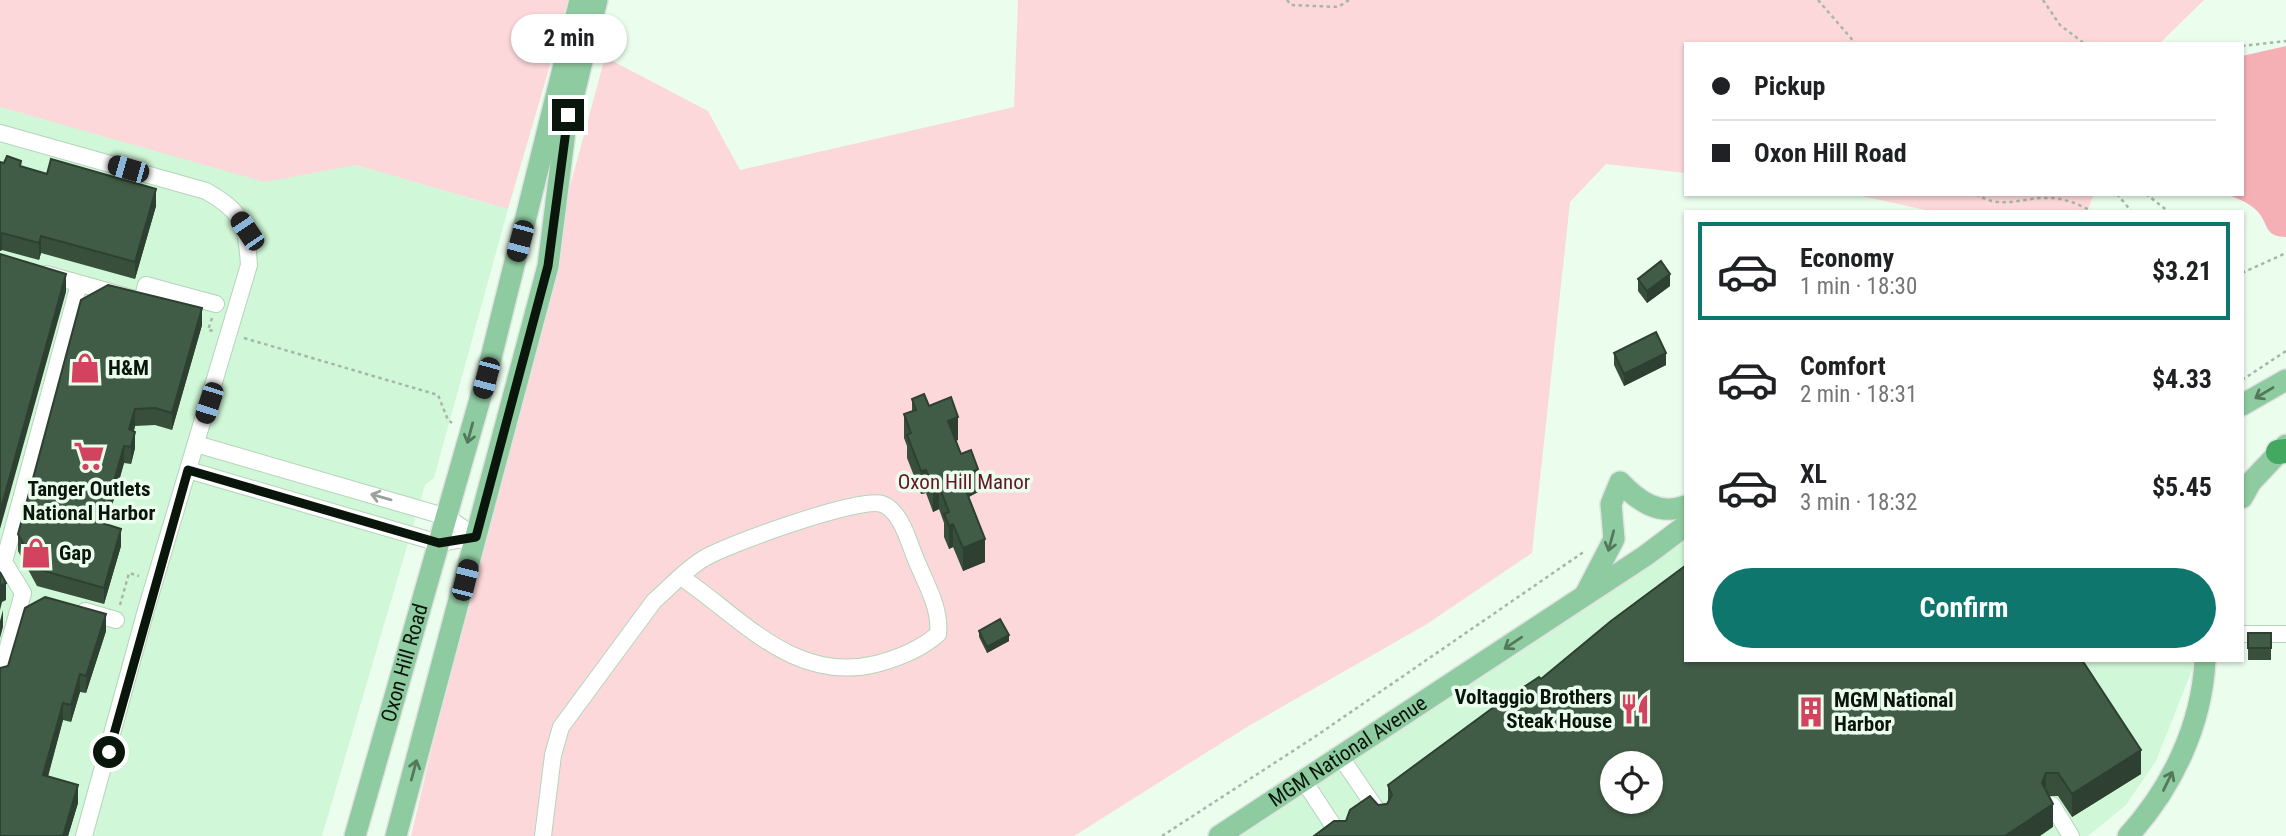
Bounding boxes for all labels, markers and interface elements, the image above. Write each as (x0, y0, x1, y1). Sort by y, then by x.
callout: 2 min (510, 13, 626, 62)
text: 2 min (543, 25, 595, 52)
text: Pickup (1754, 71, 1825, 101)
route end (552, 99, 584, 131)
text: Oxon Hill Road (1754, 138, 1907, 168)
car (105, 153, 152, 185)
car (227, 208, 268, 254)
car (505, 218, 536, 264)
icon: car (1716, 240, 1779, 303)
text: Economy (1800, 243, 1894, 273)
text: $3.21 (2152, 256, 2212, 286)
text: 1 min · 18:30 (1800, 273, 1917, 300)
icon: car (1716, 348, 1779, 411)
shop icon: H&M (68, 351, 102, 385)
text: Comfort (1800, 351, 1886, 381)
car (471, 355, 502, 401)
place label: H&M (108, 356, 149, 380)
text: $4.33 (2152, 364, 2212, 394)
car (193, 380, 226, 426)
text: 2 min · 18:31 (1800, 381, 1917, 408)
one-way arrow (2255, 386, 2275, 400)
one-way arrow (463, 422, 476, 444)
supermarket icon: Tanger Outlets National Harbor (72, 439, 106, 473)
icon: car (1716, 456, 1779, 519)
text: XL (1800, 459, 1827, 489)
park label: Oxon Hill Manor (898, 470, 1030, 494)
text: $5.45 (2152, 472, 2212, 502)
place label: Tanger Outlets National Harbor (23, 477, 155, 525)
text: 3 min · 18:32 (1800, 489, 1917, 516)
one-way arrow (370, 490, 392, 503)
one-way arrow (1604, 529, 1617, 551)
shop icon: Gap (19, 536, 53, 570)
place label: Gap (59, 541, 92, 565)
car (450, 557, 481, 603)
button: Confirm (1712, 568, 2216, 648)
street label: Oxon Hill Road (376, 601, 433, 725)
one-way arrow (1504, 636, 1523, 650)
place label: Voltaggio Brothers Steak House (1454, 685, 1612, 733)
place label: MGM National Harbor (1834, 688, 1953, 736)
street label: MGM National Avenue (1264, 691, 1431, 812)
restaurant icon: Voltaggio Brothers Steak House (1618, 692, 1652, 726)
building icon: MGM National Harbor (1794, 695, 1828, 729)
route start (93, 736, 125, 768)
map controls (1600, 751, 1663, 814)
button: locate (1600, 751, 1663, 814)
one-way arrow (408, 759, 421, 782)
one-way arrow (2162, 771, 2176, 792)

